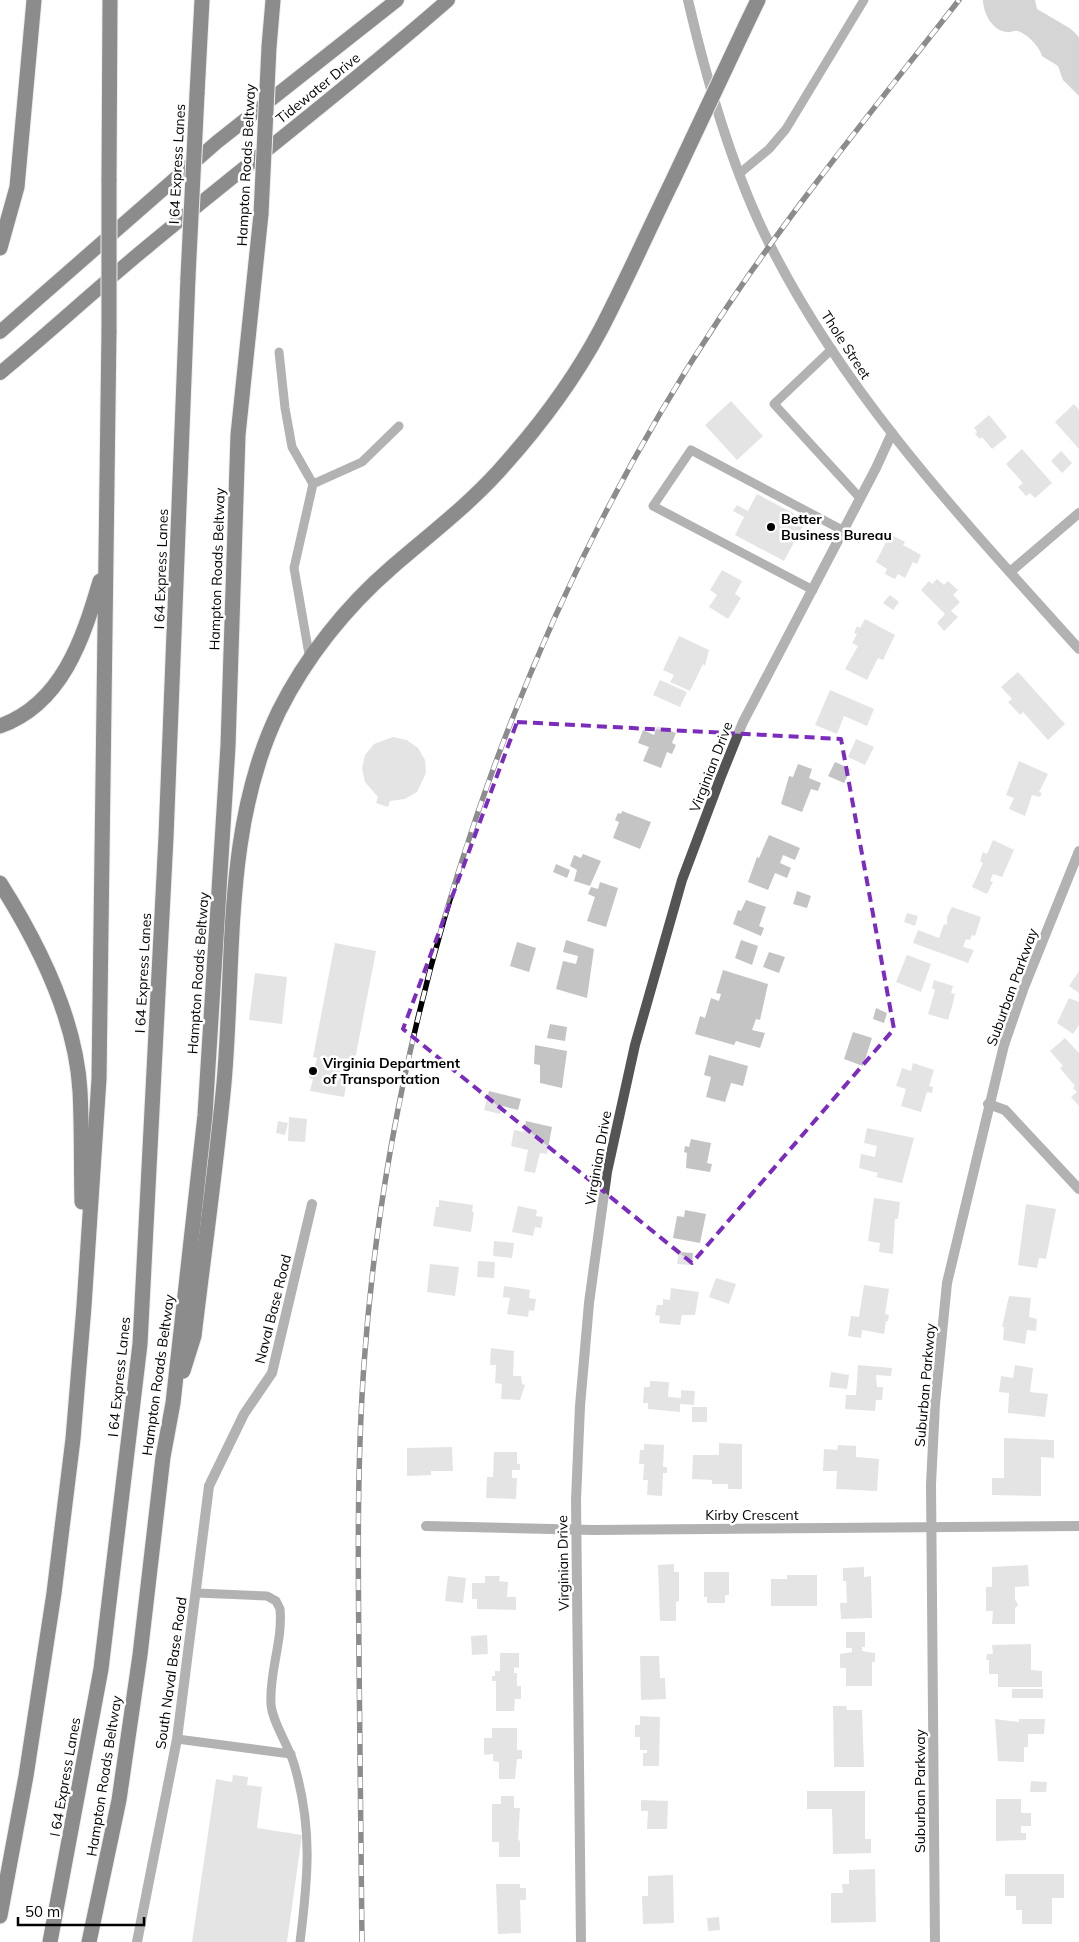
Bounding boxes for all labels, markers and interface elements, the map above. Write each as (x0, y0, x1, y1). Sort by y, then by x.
street label: Tidewater Drive (272, 49, 364, 127)
street label: Hampton Roads Beltway (233, 83, 259, 247)
street label: I 64 Express Lanes (165, 103, 189, 225)
street label: Thole Street (817, 307, 875, 383)
street label: Hampton Roads Beltway (205, 487, 229, 651)
street label: I 64 Express Lanes (150, 508, 172, 630)
place label: Better Business Bureau (781, 510, 892, 544)
marker: Better Business Bureau (765, 521, 777, 533)
street label: Virginian Drive (685, 719, 737, 815)
street label: Hampton Roads Beltway (183, 891, 213, 1055)
street label: I 64 Express Lanes (131, 912, 155, 1034)
street label: Suburban Parkway (982, 925, 1042, 1048)
place label: Virginia Department of Transportation (322, 1054, 461, 1088)
marker: Virginia Department of Transportation (307, 1065, 319, 1077)
street label: Virginian Drive (581, 1109, 615, 1207)
street label: Naval Base Road (251, 1253, 295, 1365)
street label: Hampton Roads Beltway (138, 1293, 178, 1457)
street label: I 64 Express Lanes (104, 1316, 134, 1438)
street label: Suburban Parkway (911, 1322, 939, 1448)
street label: Kirby Crescent (705, 1506, 799, 1524)
street label: Virginian Drive (553, 1515, 573, 1611)
street label: South Naval Base Road (151, 1596, 191, 1750)
street label: Hampton Roads Beltway (82, 1694, 126, 1858)
street label: I 64 Express Lanes (46, 1716, 84, 1838)
street label: Suburban Parkway (911, 1728, 929, 1853)
scale bar (18, 1894, 144, 1926)
text: 50 m (25, 1902, 60, 1921)

